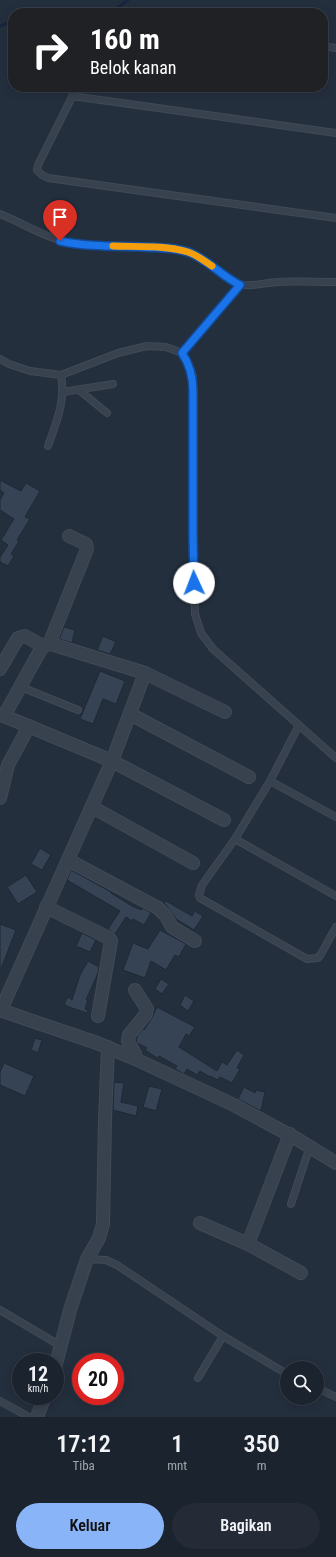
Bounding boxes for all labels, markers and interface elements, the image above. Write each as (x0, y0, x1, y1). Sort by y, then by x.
text: 160 m (90, 23, 160, 56)
icon: right (24, 24, 76, 76)
text: Belok kanan (90, 57, 176, 78)
pin (43, 200, 77, 241)
icon: arrive (49, 206, 71, 228)
position arrow (173, 562, 215, 604)
speed limit sign: 20 (72, 1353, 124, 1405)
map controls (280, 1361, 324, 1405)
button: search (280, 1361, 324, 1405)
text: 12 (28, 1362, 48, 1386)
text: km/h (28, 1383, 48, 1394)
text: 17:12 (56, 1430, 111, 1458)
text: 1 (171, 1430, 183, 1458)
text: 350 (243, 1430, 280, 1458)
text: Tiba (72, 1458, 95, 1473)
text: mnt (167, 1458, 187, 1473)
text: m (257, 1458, 266, 1473)
button: Keluar (16, 1503, 164, 1549)
button: Bagikan (172, 1503, 320, 1549)

